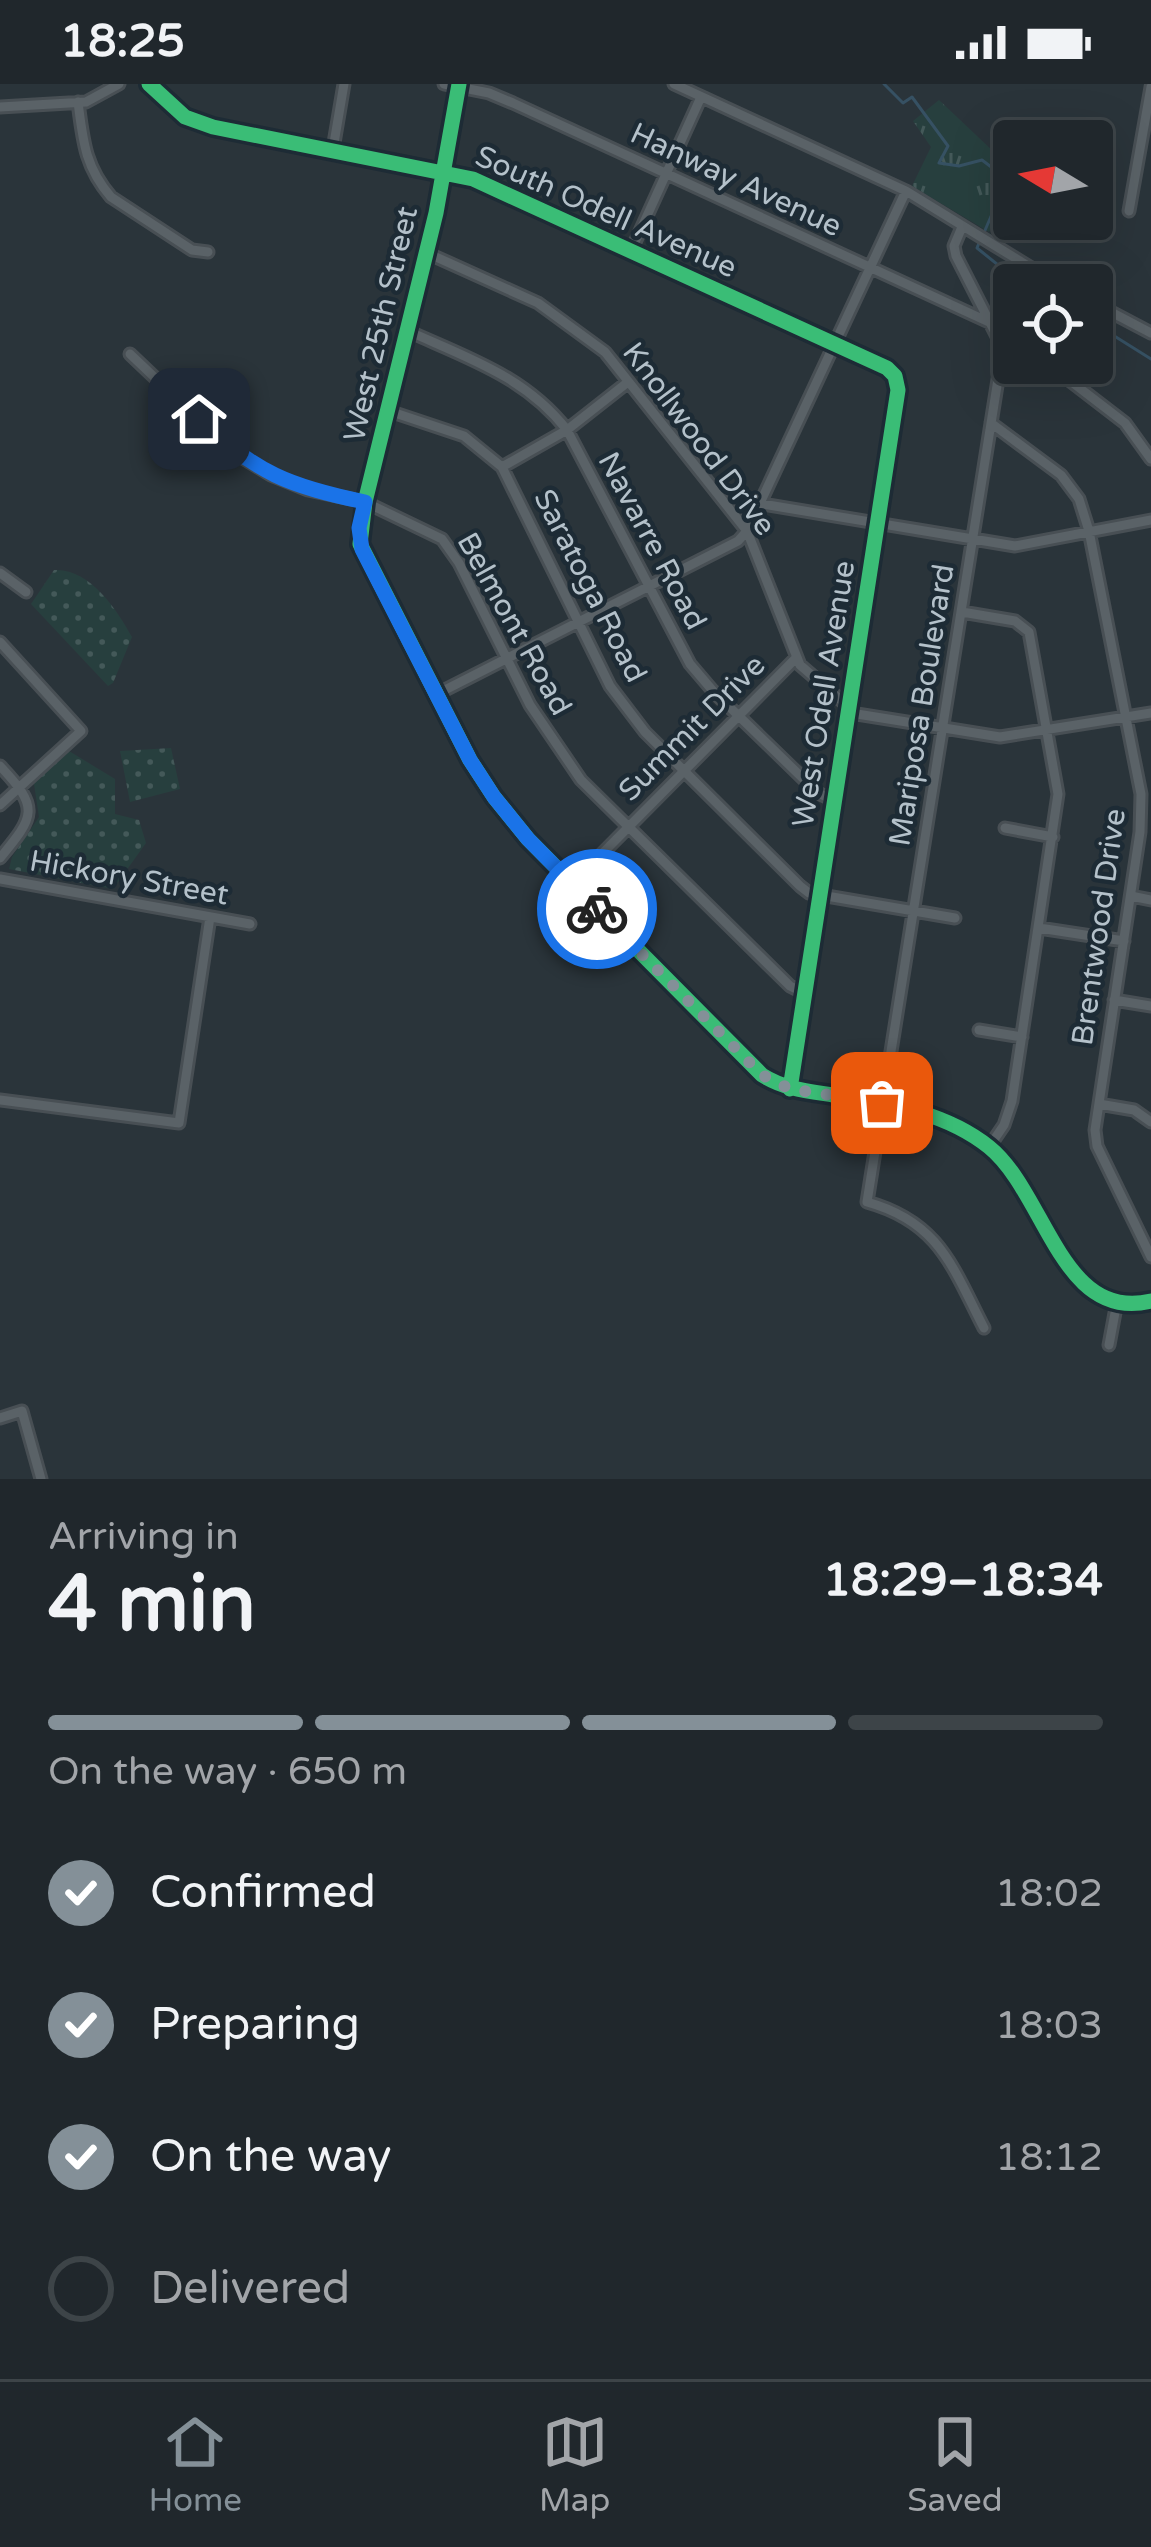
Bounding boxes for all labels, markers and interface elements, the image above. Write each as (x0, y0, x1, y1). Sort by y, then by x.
text: 18:25 (60, 15, 185, 69)
street label: Hanway Avenue (624, 115, 848, 245)
north arrow (993, 120, 1113, 240)
map controls (993, 120, 1113, 384)
street label: South Odell Avenue (470, 138, 742, 286)
street label: West 25th Street (336, 203, 426, 445)
button: locate (993, 264, 1113, 384)
street label: Knollwood Drive (614, 335, 784, 543)
pin (148, 368, 250, 470)
icon: home (166, 386, 232, 452)
street label: Navarre Road (590, 446, 714, 636)
street label: Saratoga Road (525, 483, 655, 689)
street label: Belmont Road (449, 526, 579, 722)
street label: West Odell Avenue (785, 558, 863, 830)
street label: Mariposa Boulevard (881, 561, 963, 849)
street label: Summit Drive (611, 647, 773, 809)
street label: Brentwood Drive (1064, 806, 1134, 1048)
street label: Hickory Street (27, 842, 231, 914)
courier (537, 849, 657, 969)
icon: bike (564, 876, 630, 942)
pin (831, 1052, 933, 1154)
icon: bag (849, 1070, 915, 1136)
text: Arriving in (48, 1513, 239, 1560)
text: 18:29–18:34 (823, 1554, 1103, 1608)
text: 4 min (48, 1558, 256, 1652)
text: On the way · 650 m (48, 1748, 407, 1795)
icon: check (48, 1860, 114, 1926)
text: Confirmed (150, 1866, 376, 1920)
text: 18:02 (995, 1870, 1103, 1917)
icon: check (48, 1992, 114, 2058)
text: Preparing (150, 1998, 360, 2052)
text: 18:03 (995, 2002, 1103, 2049)
icon: check (48, 2124, 114, 2190)
text: On the way (150, 2130, 391, 2184)
text: 18:12 (995, 2134, 1103, 2181)
text: Delivered (150, 2262, 350, 2316)
tab: Home (148, 2409, 242, 2520)
tab: Map (539, 2409, 610, 2520)
tab: Saved (907, 2409, 1003, 2520)

